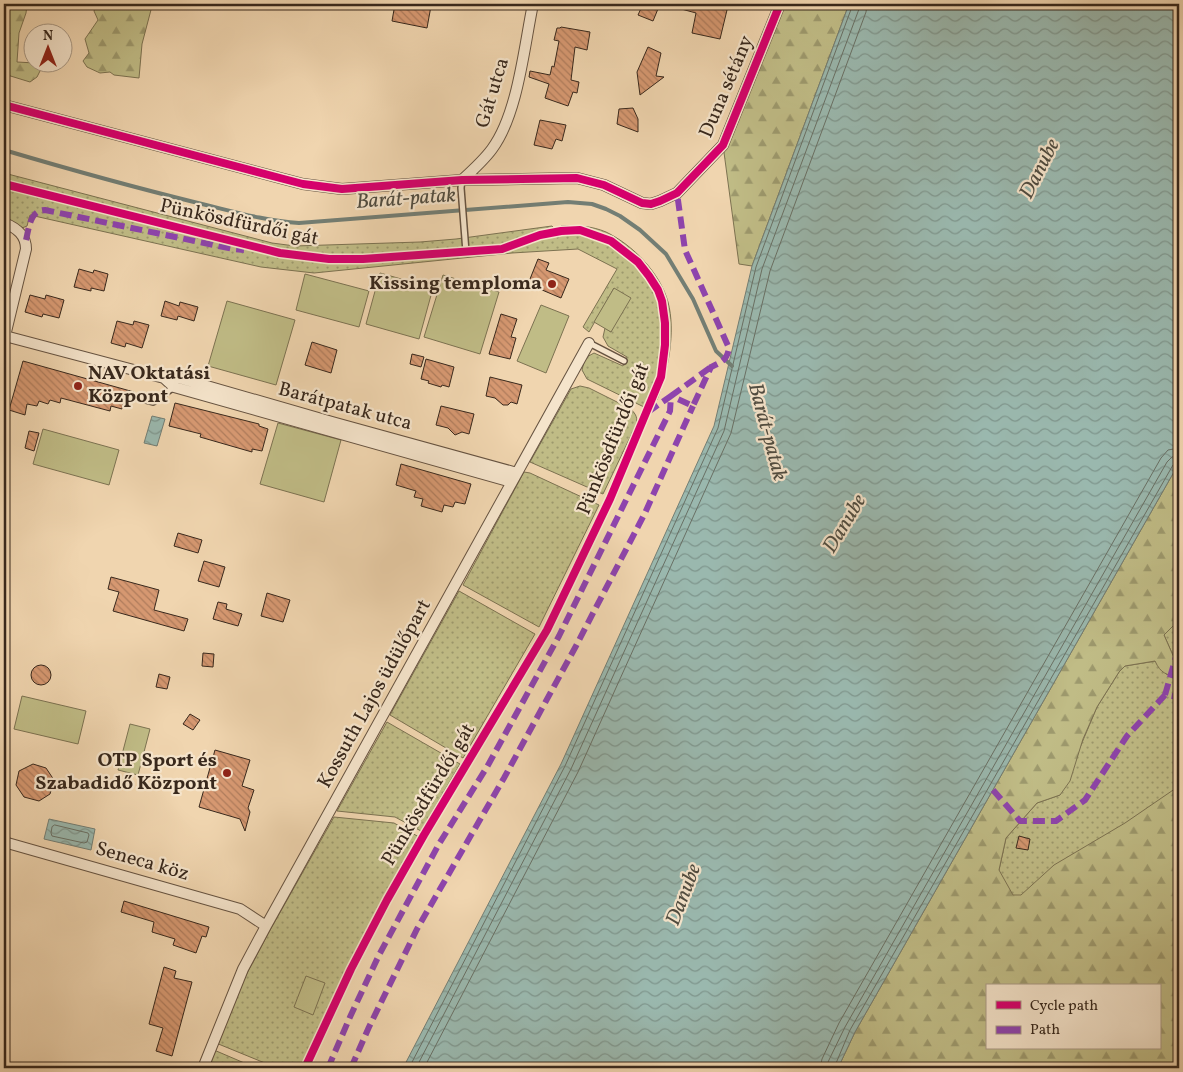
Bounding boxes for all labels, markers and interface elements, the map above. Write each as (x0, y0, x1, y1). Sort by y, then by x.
north arrow (22, 22, 72, 72)
text: N (43, 27, 53, 46)
street label: Duna sétány (693, 31, 761, 143)
street label: Gát utca (469, 54, 517, 132)
water label: Danube (1013, 134, 1068, 204)
water label: Barát-patak (355, 181, 457, 217)
street label: Pünkösdfürdői gát (157, 193, 321, 253)
place label: Kissing temploma (369, 270, 542, 298)
marker: Kissing temploma (546, 278, 558, 290)
street label: Pünkösdfürdői gát (571, 359, 657, 519)
place label: NAV Oktatási Központ (88, 360, 210, 411)
street label: Barátpatak utca (275, 376, 415, 438)
marker: NAV Oktatási Központ (72, 380, 84, 392)
water label: Barát-patak (740, 380, 794, 484)
water label: Danube (816, 489, 874, 559)
street label: Kossuth Lajos üdülőpart (311, 594, 439, 794)
street label: Pünkösdfürdői gát (375, 719, 483, 871)
place label: OTP Sport és Szabadidő Központ (35, 747, 217, 798)
marker: OTP Sport és Szabadidő Központ (221, 767, 233, 779)
street label: Seneca köz (92, 835, 192, 889)
water label: Danube (659, 860, 709, 930)
legend (986, 984, 1160, 1050)
text: Cycle path (1030, 996, 1098, 1017)
text: Path (1030, 1020, 1060, 1041)

